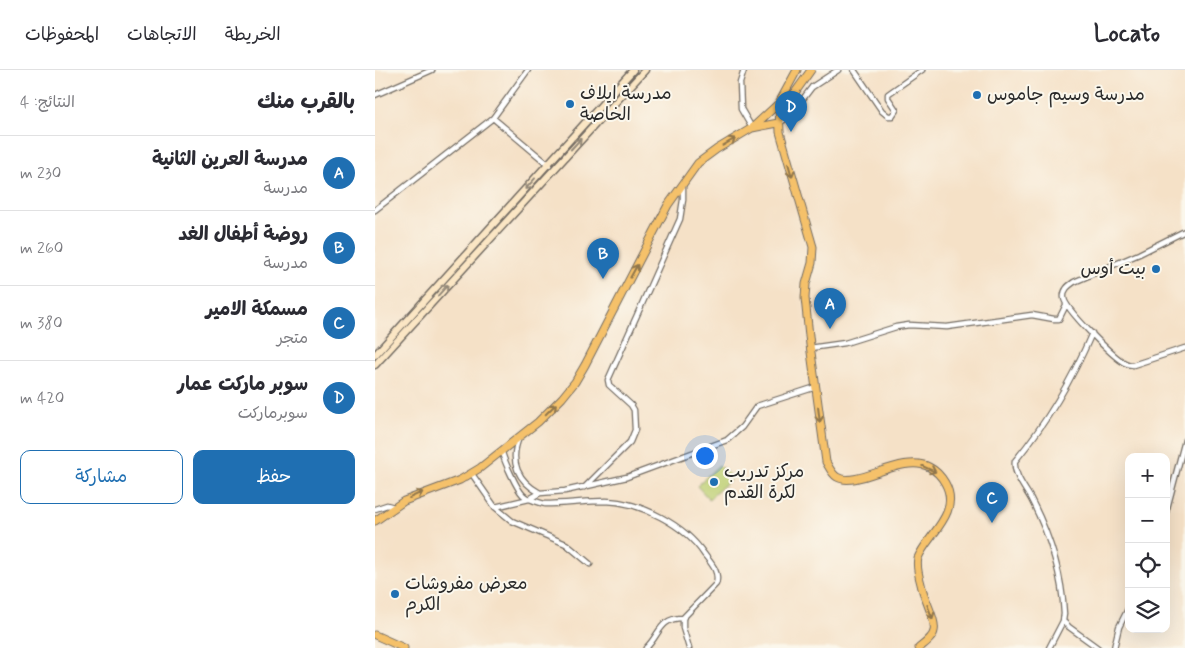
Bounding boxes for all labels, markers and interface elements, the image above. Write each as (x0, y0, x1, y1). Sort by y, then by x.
text: Locato (1094, 19, 1160, 50)
text: المحفوظات (25, 23, 99, 47)
text: الاتجاهات (127, 23, 197, 47)
text: الخريطة (225, 23, 281, 47)
place label: مدرسة ايلاف الخاصة (580, 82, 672, 127)
place label: مدرسة وسيم جاموس (987, 83, 1145, 108)
text: بالقرب منك (257, 88, 355, 116)
marker: مدرسة وسيم جاموس (971, 89, 983, 101)
pin: D (775, 91, 807, 132)
text: النتائج: 4 (20, 92, 75, 113)
marker: مدرسة ايلاف الخاصة (564, 98, 576, 110)
one-way arrow (721, 137, 735, 147)
one-way arrow (571, 138, 582, 151)
text: مدرسة العرين الثانية (152, 147, 308, 172)
one-way arrow (786, 161, 796, 177)
text: 230 m (20, 163, 61, 184)
text: A (334, 163, 344, 184)
text: مدرسة (263, 178, 308, 199)
one-way arrow (525, 178, 536, 191)
text: روضة أطفال الغد (178, 222, 308, 247)
text: 260 m (20, 238, 63, 259)
text: B (334, 238, 344, 259)
pin: B (587, 238, 619, 279)
text: مدرسة (263, 253, 308, 274)
place label: بيت أوس (1080, 257, 1146, 281)
marker: بيت أوس (1150, 263, 1162, 275)
one-way arrow (630, 264, 640, 278)
one-way arrow (437, 284, 449, 297)
pin: A (814, 288, 846, 329)
text: مسمكة الامير (206, 297, 308, 322)
text: 380 m (20, 313, 63, 334)
text: C (333, 313, 345, 334)
text: متجر (277, 328, 308, 349)
text: سوبر ماركت عمار (177, 372, 308, 397)
text: 420 m (20, 388, 64, 409)
text: D (333, 388, 345, 409)
text: سوبرماركت (238, 403, 308, 424)
one-way arrow (545, 403, 557, 415)
one-way arrow (814, 406, 824, 422)
your location (692, 443, 718, 469)
button: مشاركة (20, 450, 183, 504)
button: حفظ (193, 450, 355, 504)
map controls (1125, 453, 1170, 633)
button: + (1125, 453, 1170, 498)
place label: مركز تدريب لكرة القدم (724, 460, 804, 506)
one-way arrow (921, 464, 936, 474)
marker: مركز تدريب لكرة القدم (708, 476, 720, 488)
pin: C (976, 482, 1008, 523)
one-way arrow (408, 490, 423, 500)
button: − (1125, 498, 1170, 543)
button: locate (1125, 543, 1170, 588)
place label: معرض مفروشات الكرم (405, 572, 528, 618)
marker: معرض مفروشات الكرم (389, 588, 401, 600)
button: layers (1125, 588, 1170, 633)
one-way arrow (925, 604, 935, 619)

